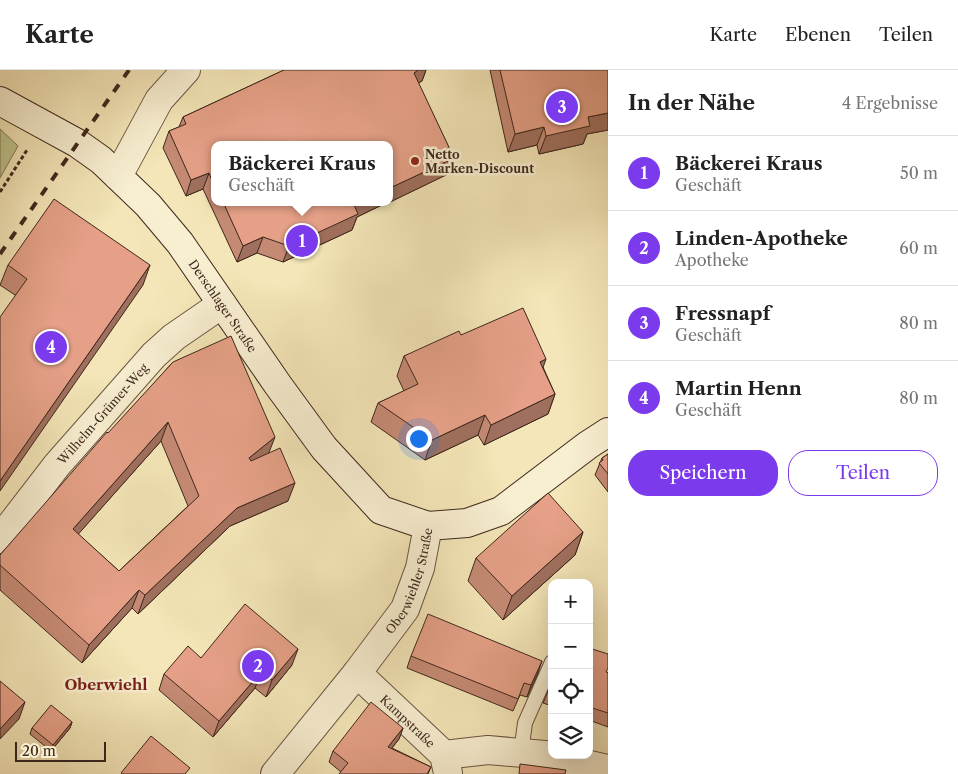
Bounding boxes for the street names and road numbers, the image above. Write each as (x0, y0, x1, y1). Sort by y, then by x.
street label: Derschlager Straße (186, 256, 261, 355)
street label: Wilhelm-Grümer-Weg (53, 360, 151, 468)
street label: Oberwiehler Straße (382, 526, 435, 636)
street label: Kampstraße (377, 692, 439, 751)

